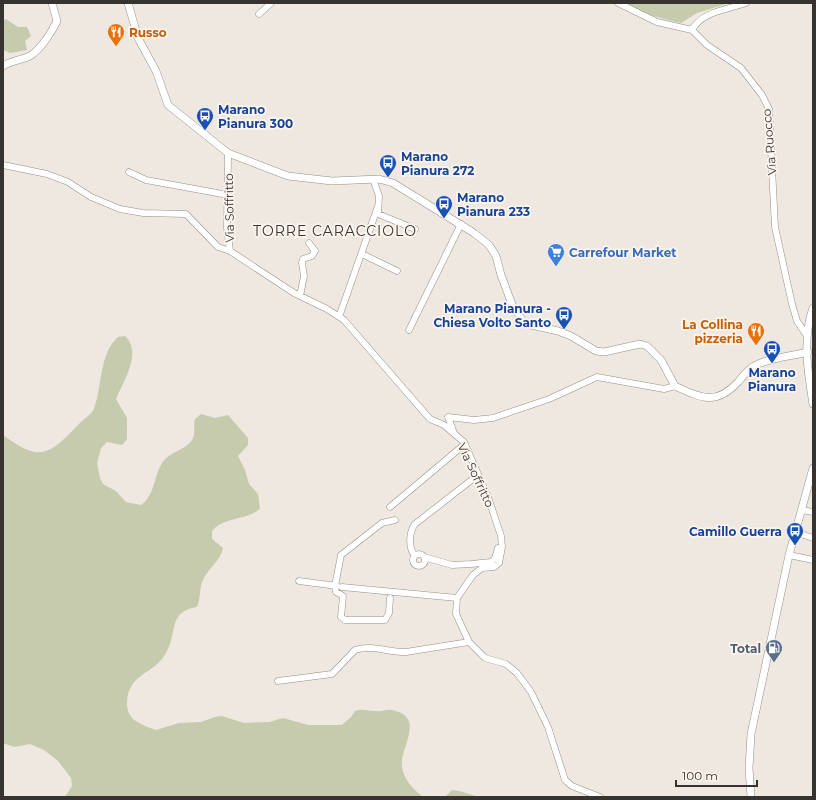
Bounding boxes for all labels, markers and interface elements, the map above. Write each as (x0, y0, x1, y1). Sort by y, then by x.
restaurant icon: Russo (106, 22, 126, 47)
place label: Russo (129, 25, 167, 40)
place label: Marano Pianura 300 (218, 102, 293, 131)
bus stop icon: Marano Pianura 300 (195, 106, 215, 131)
street label: Via Ruocco (759, 108, 779, 176)
place label: Marano Pianura 272 (401, 149, 474, 178)
bus stop icon: Marano Pianura 272 (378, 153, 398, 178)
street label: Via Soffritto (221, 173, 237, 243)
place label: Marano Pianura 233 (457, 190, 530, 219)
bus stop icon: Marano Pianura 233 (434, 194, 454, 219)
district label: TORRE CARACCIOLO (253, 222, 417, 240)
supermarket icon: Carrefour Market (546, 242, 566, 267)
place label: Carrefour Market (569, 245, 677, 260)
place label: Marano Pianura - Chiesa Volto Santo (433, 301, 551, 330)
bus stop icon: Marano Pianura - Chiesa Volto Santo (554, 305, 574, 330)
place label: La Collina pizzeria (682, 317, 743, 346)
restaurant icon: La Collina pizzeria (746, 321, 766, 346)
bus stop icon: Marano Pianura (762, 339, 782, 364)
place label: Marano Pianura (748, 365, 796, 394)
street label: Via Soffritto (455, 440, 497, 510)
bus stop icon: Camillo Guerra (785, 521, 805, 546)
place label: Camillo Guerra (689, 524, 782, 539)
fuel station icon: Total (764, 638, 784, 663)
place label: Total (730, 641, 761, 656)
scale bar (676, 762, 757, 788)
text: 100 m (682, 768, 718, 783)

